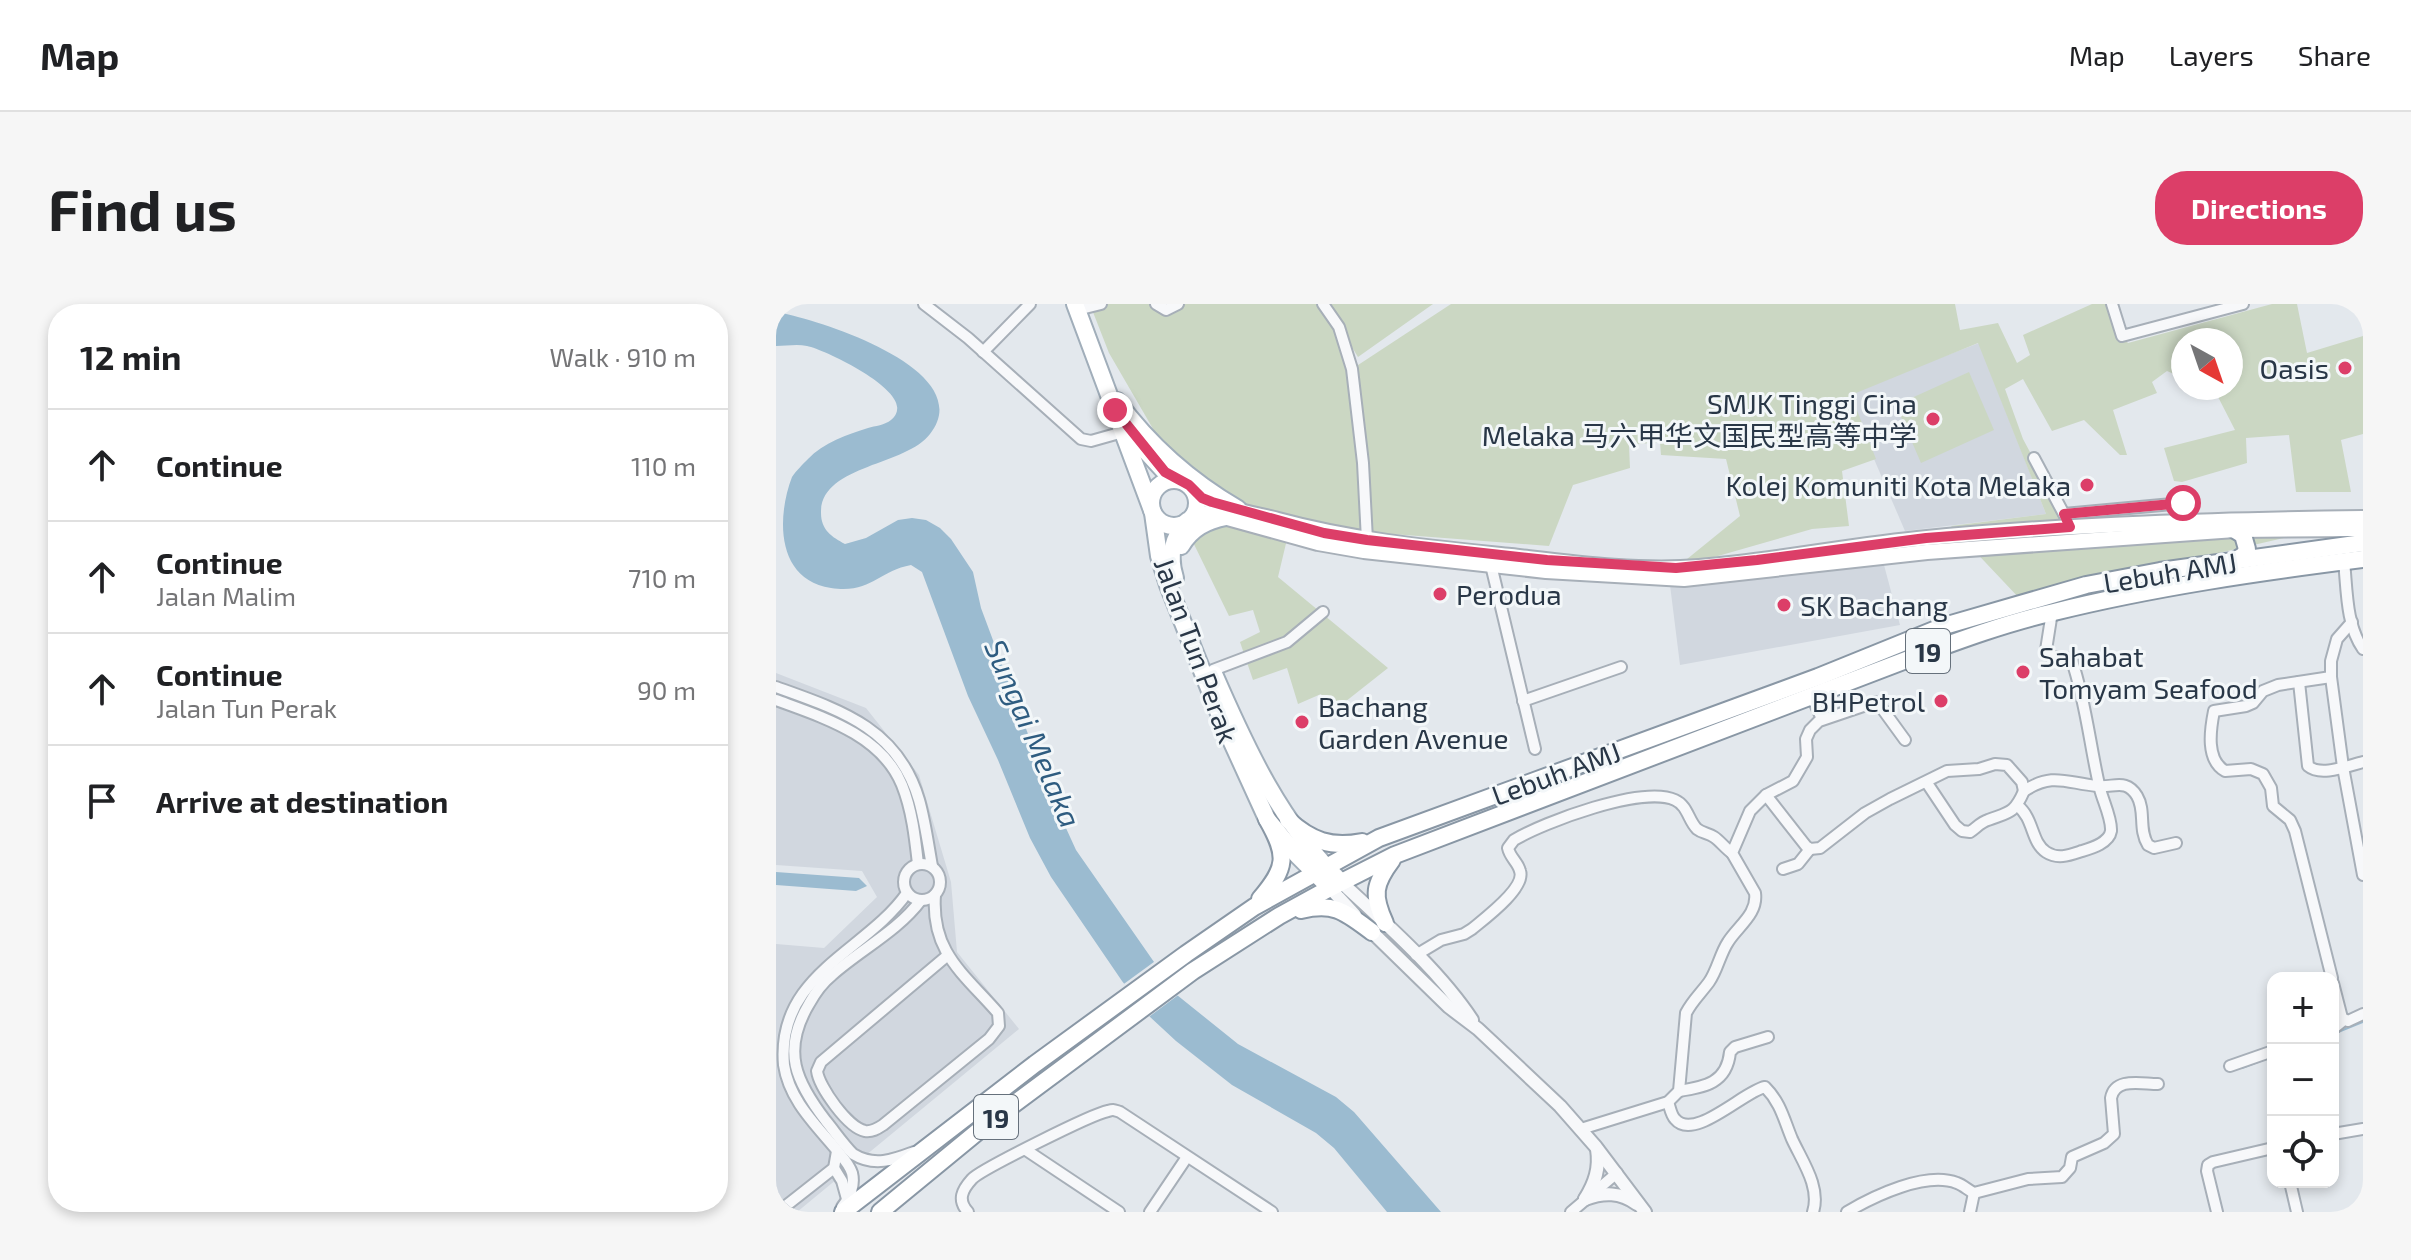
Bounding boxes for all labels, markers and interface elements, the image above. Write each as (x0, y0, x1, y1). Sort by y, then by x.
text: Map (40, 32, 119, 78)
text: Map (2069, 38, 2125, 72)
text: Layers (2169, 38, 2254, 72)
text: Share (2298, 38, 2371, 72)
button: Directions (2155, 171, 2363, 245)
text: Find us (48, 175, 237, 242)
north arrow (2171, 328, 2243, 400)
text: 12 min (80, 336, 182, 377)
text: Walk · 910 m (549, 341, 696, 372)
place label: Oasis (2260, 351, 2329, 385)
marker: Oasis (2336, 359, 2354, 377)
place label: SMJK Tinggi Cina Melaka 马六甲华文国民型高等中学 (1482, 386, 1917, 452)
route end (1097, 392, 1133, 428)
marker: SMJK Tinggi Cina Melaka 马六甲华文国民型高等中学 (1924, 410, 1942, 428)
icon: ahead (80, 443, 124, 487)
text: Continue (156, 447, 283, 483)
text: 110 m (631, 450, 696, 481)
place label: Kolej Komuniti Kota Melaka (1725, 468, 2071, 502)
marker: Kolej Komuniti Kota Melaka (2078, 476, 2096, 494)
route start (2165, 485, 2201, 521)
text: Continue (156, 544, 283, 580)
street label: Lebuh AMJ (2101, 545, 2239, 599)
street label: Jalan Tun Perak (1148, 553, 1246, 747)
icon: ahead (80, 555, 124, 599)
text: 710 m (628, 562, 696, 593)
place label: Perodua (1456, 577, 1562, 611)
text: Jalan Malim (156, 580, 296, 611)
marker: Perodua (1431, 585, 1449, 603)
place label: SK Bachang (1800, 588, 1949, 622)
marker: SK Bachang (1775, 596, 1793, 614)
road number: 19 (1906, 629, 1950, 673)
water label: Sungai Melaka (978, 634, 1090, 832)
place label: Sahabat Tomyam Seafood (2039, 639, 2258, 705)
text: Continue (156, 656, 283, 692)
marker: Sahabat Tomyam Seafood (2014, 663, 2032, 681)
icon: ahead (80, 667, 124, 711)
text: 90 m (637, 674, 696, 705)
place label: BHPetrol (1812, 684, 1926, 718)
place label: Bachang Garden Avenue (1318, 689, 1509, 755)
text: Jalan Tun Perak (156, 692, 337, 723)
marker: BHPetrol (1932, 692, 1950, 710)
marker: Bachang Garden Avenue (1293, 713, 1311, 731)
street label: Lebuh AMJ (1487, 734, 1625, 812)
icon: arrive (80, 779, 124, 823)
text: Arrive at destination (156, 783, 448, 819)
map controls (2267, 972, 2339, 1188)
button: + (2267, 972, 2339, 1044)
button: − (2267, 1044, 2339, 1116)
road number: 19 (974, 1095, 1018, 1139)
button: locate (2267, 1116, 2339, 1188)

